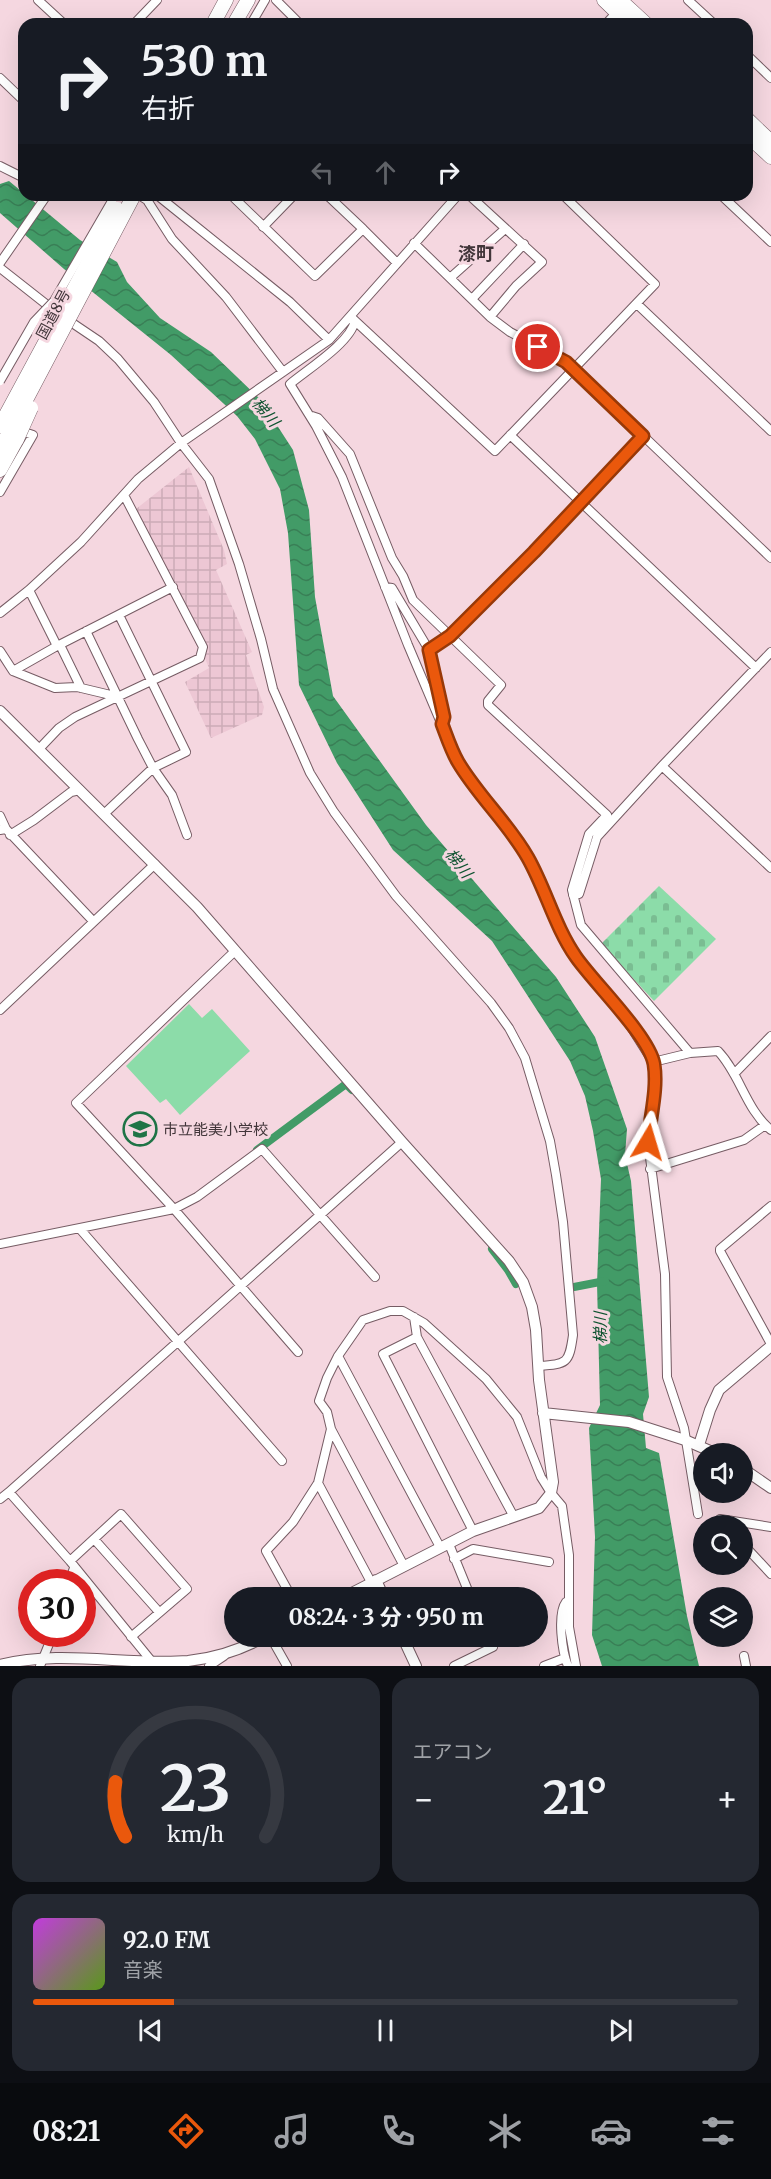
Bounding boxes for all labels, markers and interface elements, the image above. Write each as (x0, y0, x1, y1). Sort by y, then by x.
text: 530 m (141, 35, 268, 87)
icon: right (42, 42, 120, 120)
text: 右折 (141, 91, 195, 125)
icon: left (306, 156, 339, 189)
icon: ahead (369, 156, 402, 189)
icon: right (432, 156, 465, 189)
district label: 漆町 (458, 242, 494, 265)
street label: 国道8号 (32, 286, 74, 342)
pin (512, 321, 563, 372)
icon: arrive (521, 330, 554, 363)
water label: 梯川 (248, 393, 285, 432)
water label: 梯川 (441, 844, 478, 883)
position arrow (616, 1110, 680, 1174)
school or university icon: 市立能美小学校 (122, 1111, 158, 1147)
place label: 市立能美小学校 (163, 1120, 268, 1139)
water label: 梯川 (590, 1310, 610, 1344)
map controls (693, 1443, 753, 1647)
button: sound (693, 1443, 753, 1503)
button: search (693, 1515, 753, 1575)
speed limit sign: 30 (18, 1569, 96, 1647)
button: layers (693, 1587, 753, 1647)
text: 08:24 · 3 分 · 950 m (288, 1603, 484, 1631)
text: エアコン (413, 1739, 493, 1764)
text: 23 (160, 1750, 231, 1828)
text: 21° (543, 1770, 608, 1826)
text: − (413, 1779, 435, 1820)
text: + (716, 1779, 738, 1820)
text: km/h (167, 1821, 224, 1848)
text: 92.0 FM (123, 1926, 210, 1954)
text: 音楽 (123, 1957, 163, 1982)
icon: previous (134, 2014, 167, 2047)
icon: pause (369, 2014, 402, 2047)
icon: next (604, 2014, 637, 2047)
icon: directions (165, 2110, 207, 2152)
icon: music (271, 2110, 313, 2152)
icon: phone (377, 2110, 419, 2152)
icon: climate (484, 2110, 526, 2152)
icon: car (590, 2110, 632, 2152)
icon: filters (697, 2110, 739, 2152)
text: 08:21 (32, 2114, 100, 2148)

